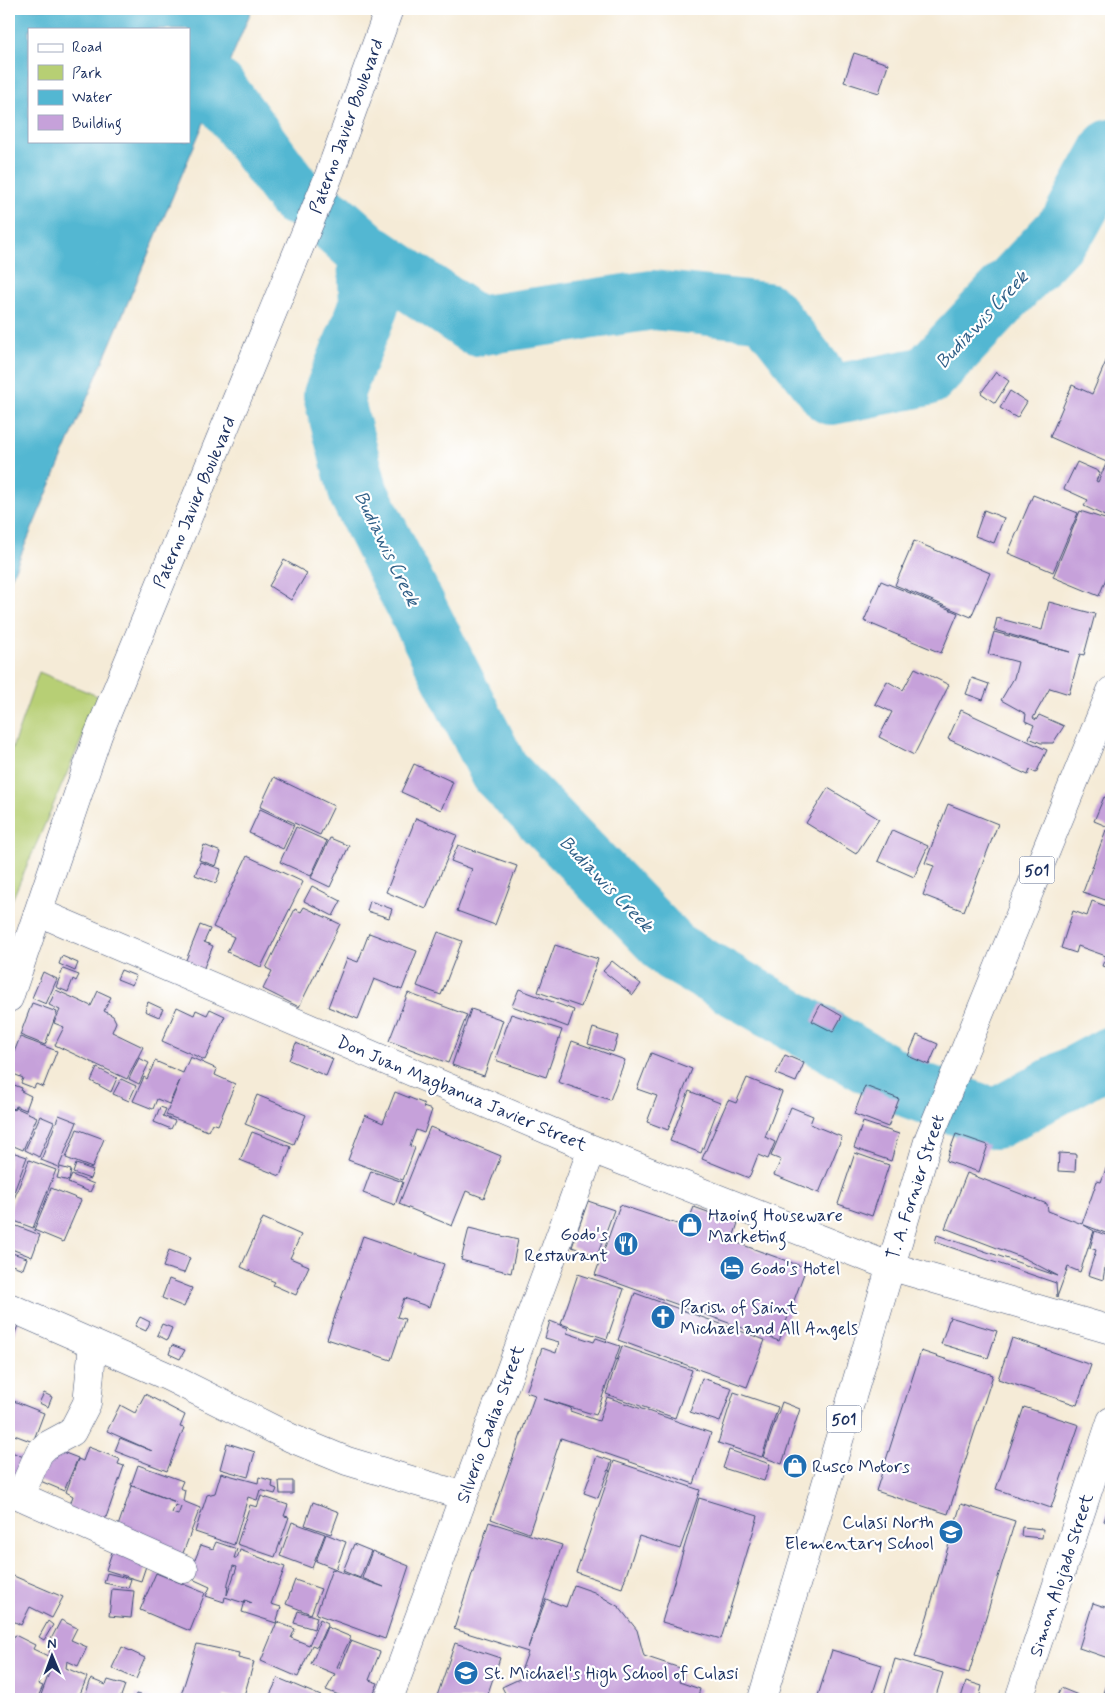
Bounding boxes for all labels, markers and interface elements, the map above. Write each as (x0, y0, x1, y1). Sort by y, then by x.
legend (28, 28, 190, 142)
street label: Paterno Javier Boulevard (304, 36, 390, 217)
text: Road (72, 38, 102, 58)
text: Park (72, 64, 102, 84)
text: Water (72, 88, 112, 108)
text: Building (72, 114, 122, 135)
water label: Budiawis Creek (930, 265, 1035, 374)
street label: Paterno Javier Boulevard (148, 413, 242, 592)
water label: Budiawis Creek (348, 487, 426, 612)
water label: Budiawis Creek (553, 830, 659, 939)
road number: 501 (1020, 856, 1054, 884)
street label: Don Juan Magbanua Javier Street (333, 1030, 591, 1159)
street label: T. A. Fornier Street (881, 1111, 951, 1263)
place label: Haoing Houseware Marketing (708, 1204, 843, 1251)
shop icon: Haoing Houseware Marketing (677, 1212, 703, 1238)
place label: Godo's Restaurant (524, 1223, 608, 1268)
restaurant icon: Godo's Restaurant (613, 1231, 639, 1257)
hotel icon: Godo's Hotel (719, 1255, 745, 1281)
place label: Godo's Hotel (750, 1257, 840, 1281)
place label: Parish of Saint Michael and All Angels (680, 1296, 858, 1341)
church icon: Parish of Saint Michael and All Angels (650, 1304, 676, 1330)
street label: Silverio Cadiao Street (451, 1342, 531, 1507)
road number: 501 (826, 1406, 862, 1432)
shop icon: Rusco Motors (782, 1453, 808, 1479)
place label: Rusco Motors (812, 1455, 910, 1479)
street label: Simon Alojado Street (1024, 1490, 1100, 1660)
place label: Culasi North Elementary School (784, 1511, 934, 1556)
school or university icon: Culasi North Elementary School (938, 1519, 964, 1545)
north arrow (28, 1630, 78, 1680)
text: N (47, 1635, 57, 1653)
school or university icon: St. Michael's High School of Culasi (453, 1660, 479, 1686)
place label: St. Michael's High School of Culasi (484, 1662, 738, 1687)

